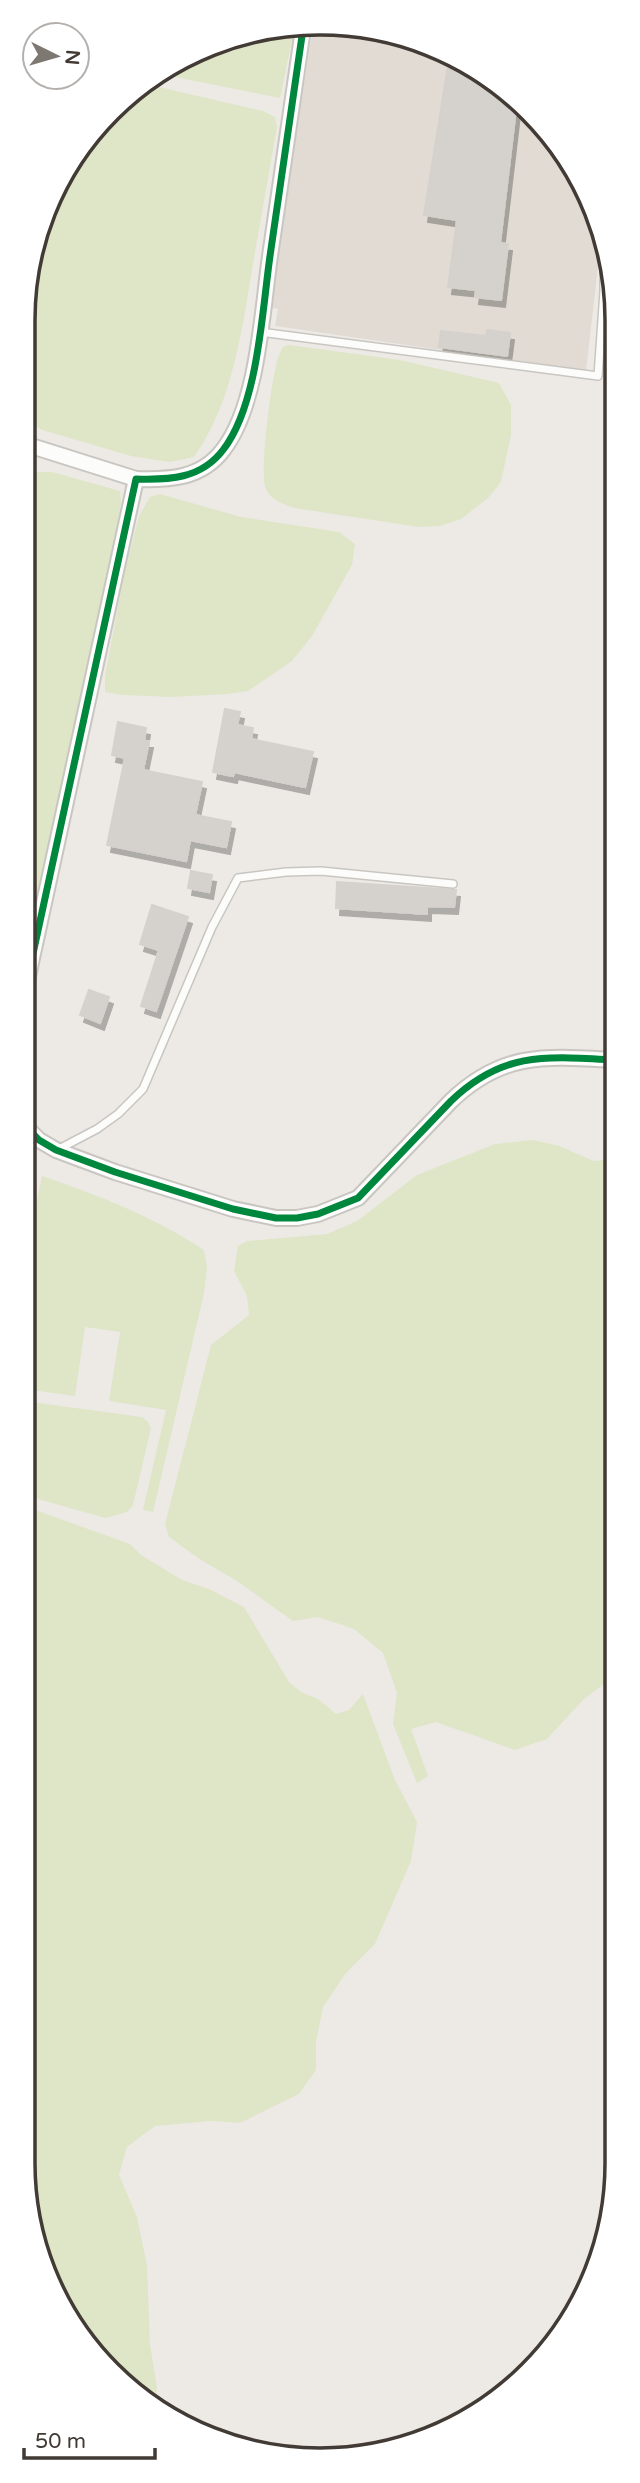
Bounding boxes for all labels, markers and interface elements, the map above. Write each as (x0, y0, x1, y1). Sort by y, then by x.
north arrow (21, 21, 91, 91)
text: N (60, 49, 84, 66)
scale bar (24, 2416, 156, 2460)
text: 50 m (35, 2429, 86, 2454)

